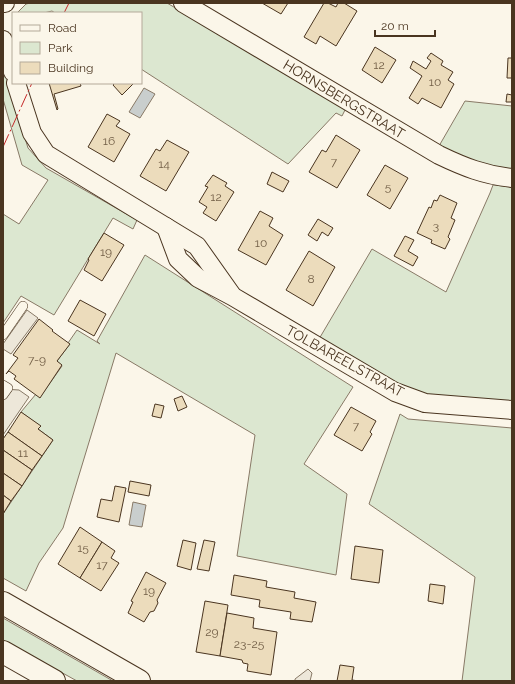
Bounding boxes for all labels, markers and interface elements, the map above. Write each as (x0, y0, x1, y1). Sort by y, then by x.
legend (12, 12, 142, 84)
scale bar (375, 12, 435, 38)
text: 20 m (381, 19, 409, 33)
text: Road (48, 21, 77, 35)
text: Park (48, 41, 73, 55)
street label: HORNSBERGSTRAAT (280, 56, 408, 142)
house number: 12 (373, 58, 385, 72)
text: Building (48, 61, 94, 75)
house number: 10 (429, 75, 441, 89)
house number: 16 (103, 134, 115, 148)
house number: 7 (331, 155, 338, 169)
house number: 14 (158, 157, 170, 171)
house number: 5 (385, 180, 392, 194)
house number: 12 (210, 190, 222, 204)
house number: 3 (433, 219, 439, 233)
house number: 10 (255, 236, 267, 250)
house number: 19 (100, 245, 112, 259)
house number: 8 (307, 272, 315, 286)
street label: TOLBAREELSTRAAT (283, 322, 407, 400)
house number: 7-9 (28, 353, 46, 367)
house number: 7 (353, 419, 360, 433)
house number: 11 (18, 446, 28, 460)
house number: 15 (77, 541, 89, 555)
house number: 17 (96, 558, 108, 572)
house number: 19 (143, 584, 155, 598)
house number: 29 (205, 625, 219, 639)
house number: 23-25 (234, 637, 265, 651)

